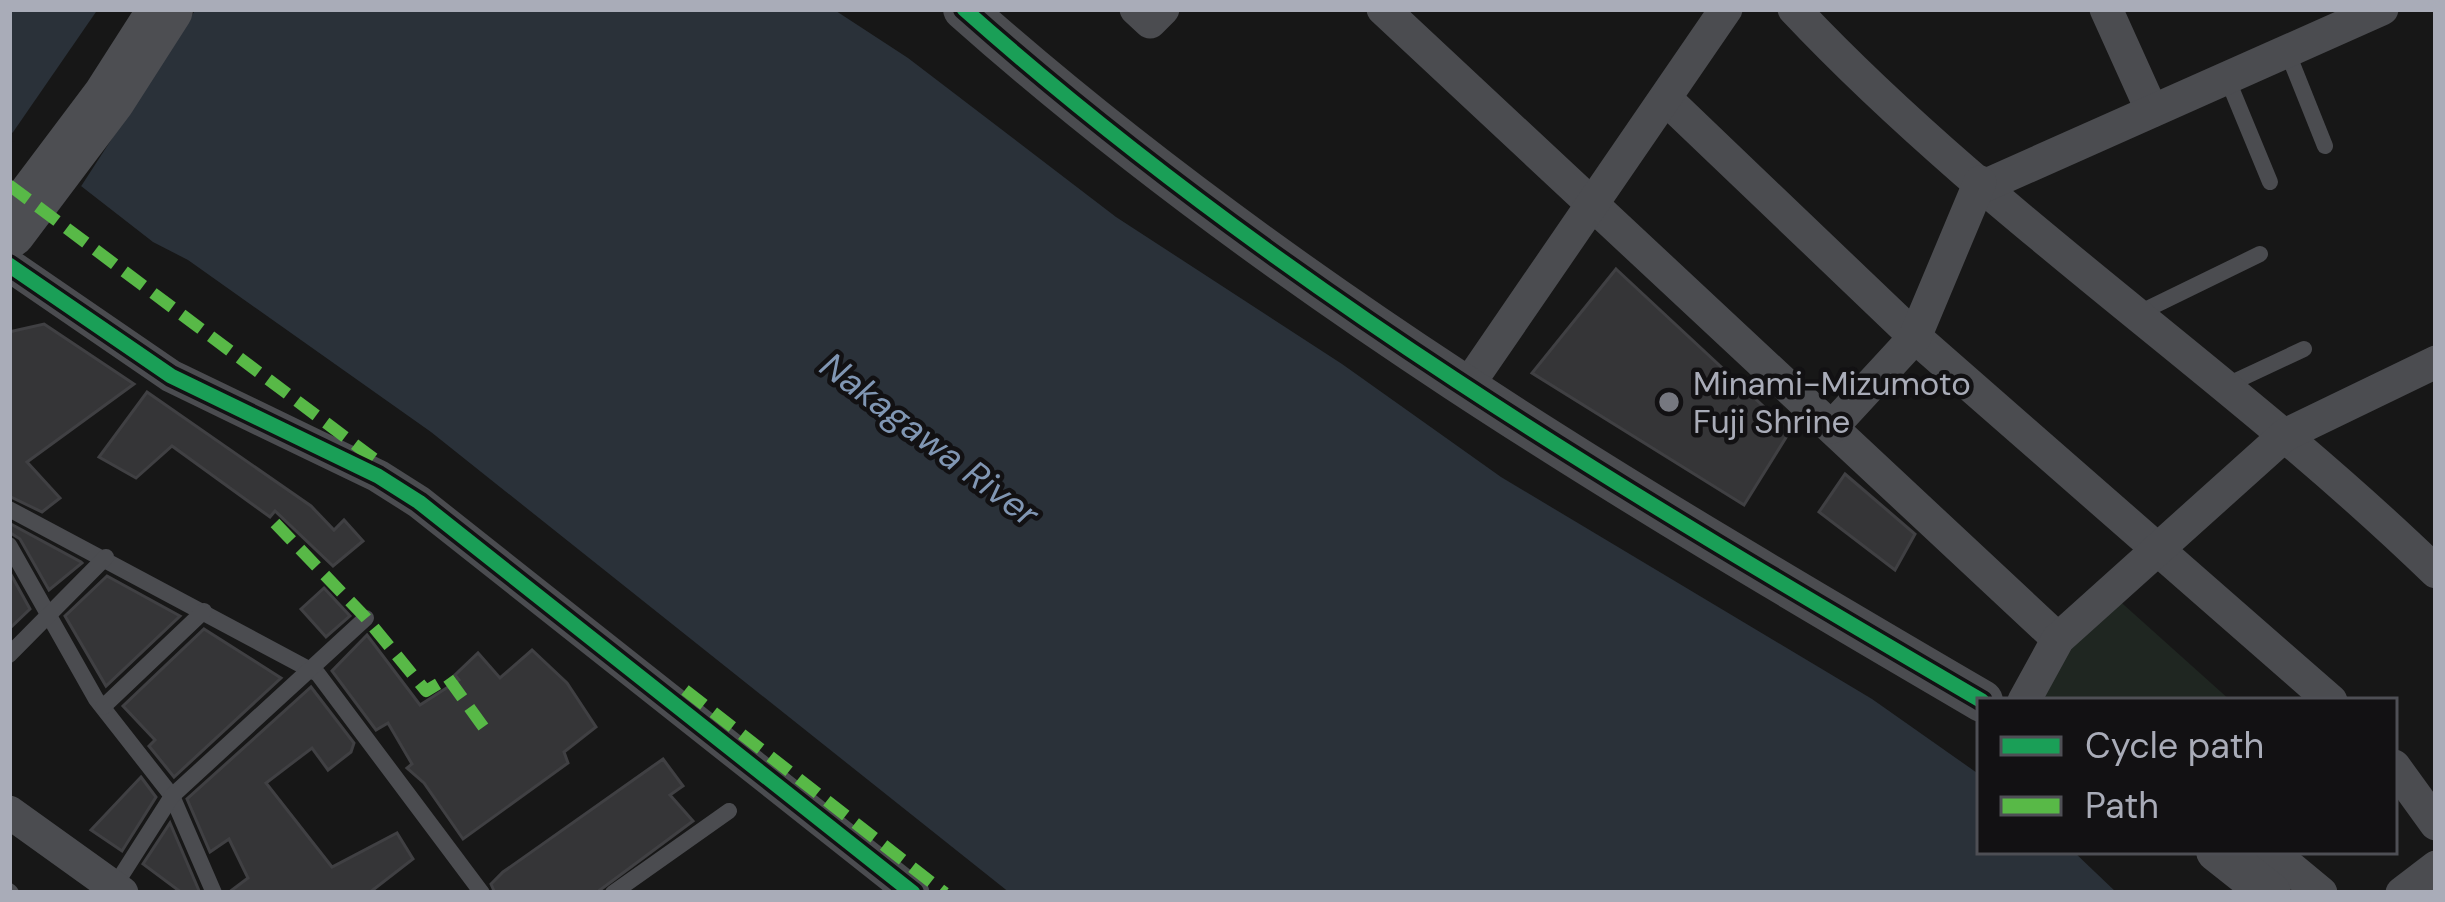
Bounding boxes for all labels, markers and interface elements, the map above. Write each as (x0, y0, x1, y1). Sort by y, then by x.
water label: Nakagawa River (811, 342, 1050, 538)
place label: Minami-Mizumoto Fuji Shrine (1693, 362, 1971, 443)
marker: Minami-Mizumoto Fuji Shrine (1656, 389, 1682, 415)
legend (1977, 698, 2397, 854)
text: Cycle path (2085, 722, 2264, 769)
text: Path (2085, 782, 2159, 829)

